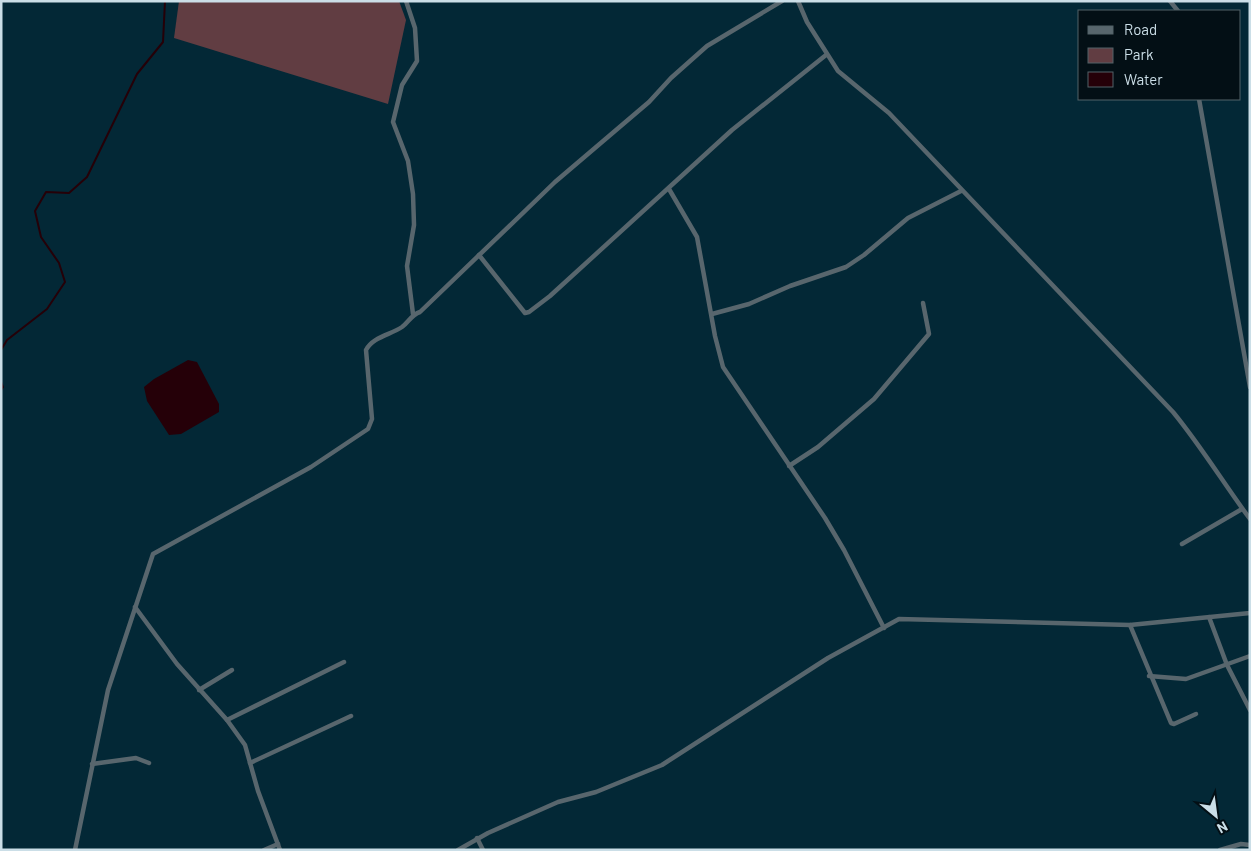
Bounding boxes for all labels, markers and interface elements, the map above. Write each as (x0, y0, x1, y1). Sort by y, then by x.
legend (1078, 10, 1241, 100)
text: Road (1124, 20, 1157, 38)
text: Park (1124, 45, 1154, 63)
text: Water (1124, 70, 1163, 88)
north arrow (1191, 791, 1241, 841)
text: N (1214, 818, 1231, 837)

